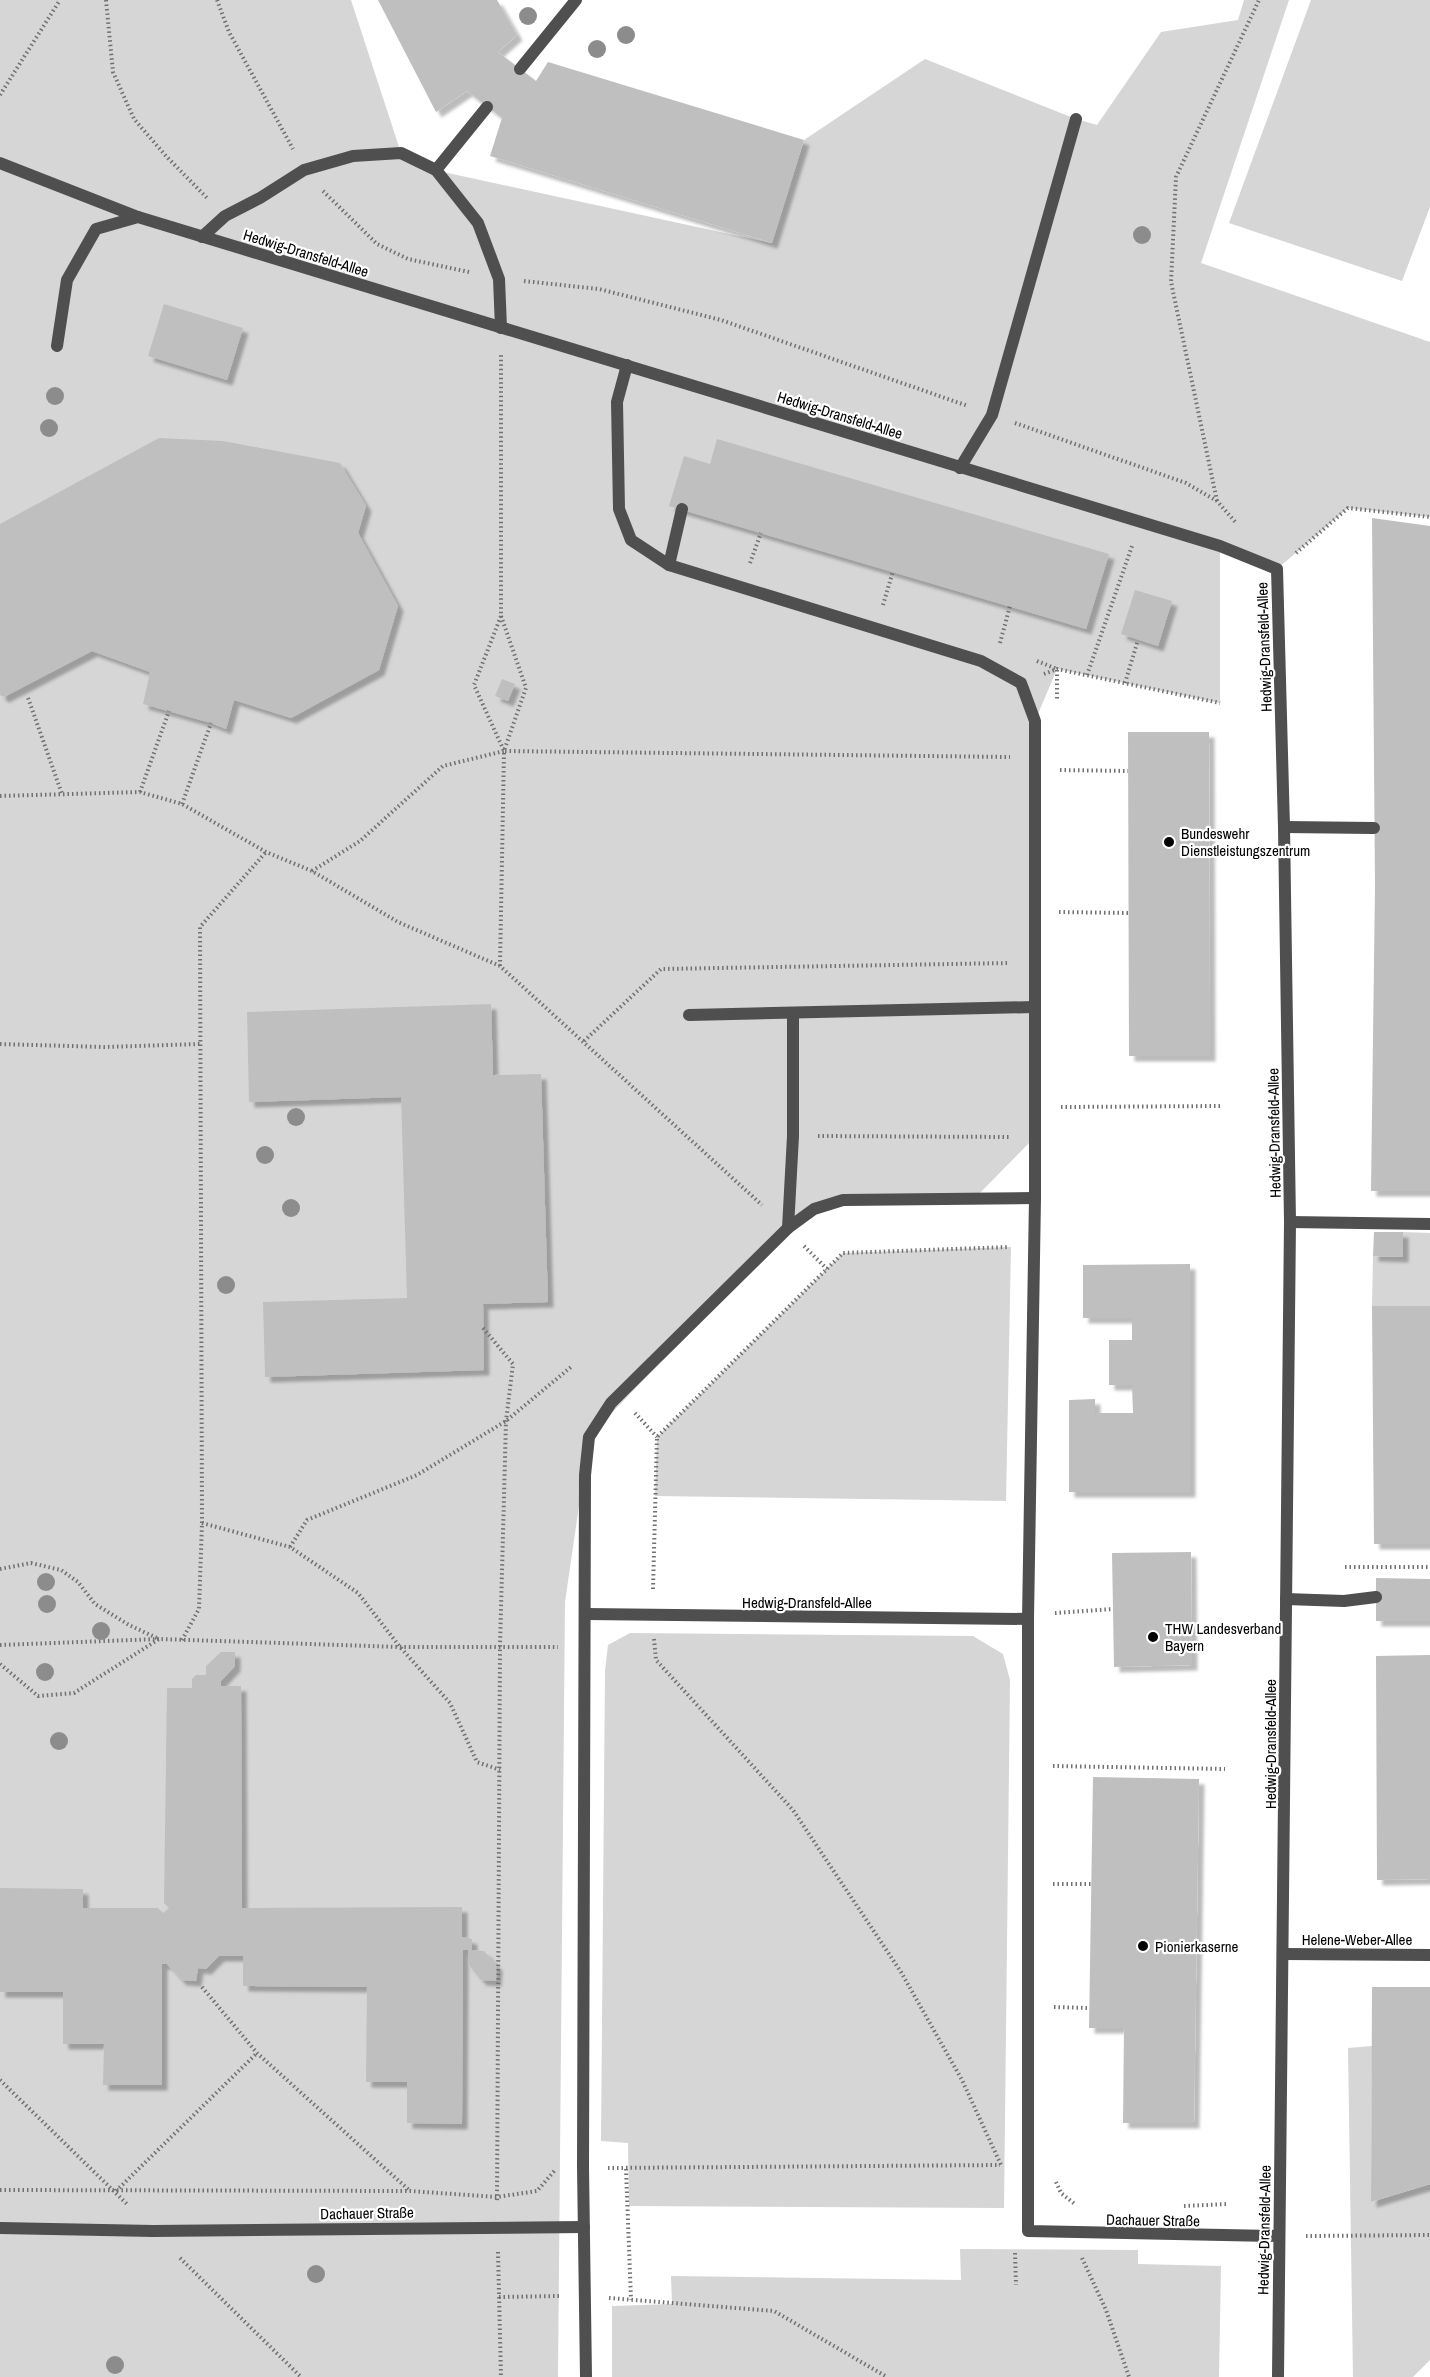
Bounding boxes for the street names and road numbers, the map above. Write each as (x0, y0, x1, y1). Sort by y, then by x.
street label: Hedwig-Dransfeld-Allee (241, 224, 371, 282)
street label: Hedwig-Dransfeld-Allee (775, 386, 905, 444)
street label: Hedwig-Dransfeld-Allee (1251, 582, 1277, 712)
street label: Hedwig-Dransfeld-Allee (1262, 1068, 1286, 1198)
street label: Hedwig-Dransfeld-Allee (742, 1592, 872, 1613)
street label: Hedwig-Dransfeld-Allee (1260, 1679, 1281, 1809)
street label: Helene-Weber-Allee (1302, 1929, 1412, 1950)
street label: Hedwig-Dransfeld-Allee (1252, 2165, 1276, 2295)
street label: Dachauer Straße (320, 2202, 414, 2224)
street label: Dachauer Straße (1106, 2209, 1200, 2231)

